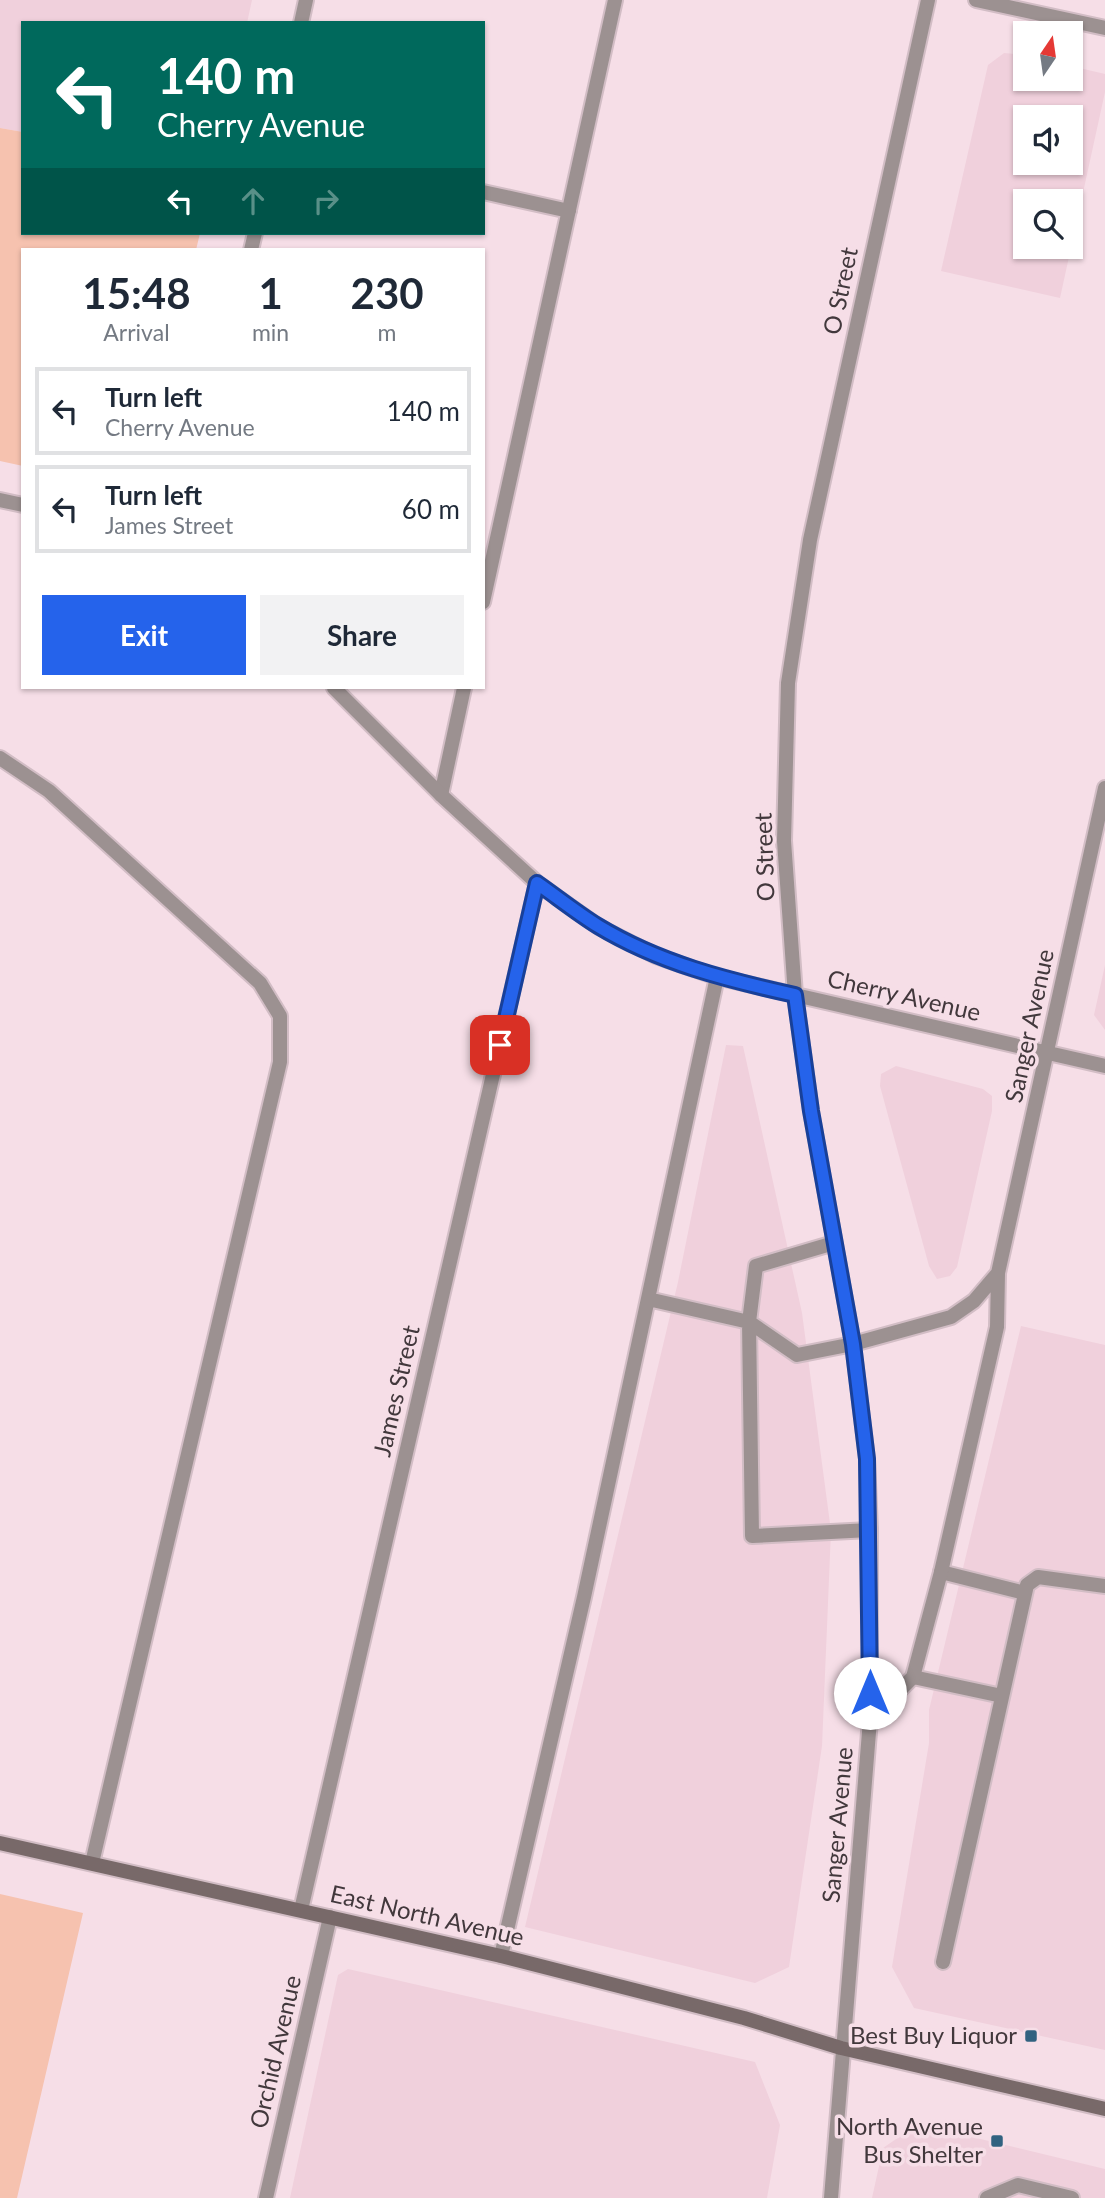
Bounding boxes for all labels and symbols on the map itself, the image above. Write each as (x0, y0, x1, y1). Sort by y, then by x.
north arrow (1013, 21, 1083, 91)
street label: O Street (816, 244, 863, 337)
street label: O Street (747, 812, 780, 902)
street label: Sanger Avenue (998, 946, 1059, 1105)
street label: Cherry Avenue (825, 963, 984, 1026)
pin (470, 1015, 530, 1075)
street label: James Street (366, 1322, 425, 1459)
position arrow (833, 1656, 907, 1730)
street label: Sanger Avenue (815, 1746, 858, 1904)
street label: East North Avenue (328, 1878, 527, 1951)
street label: Orchid Avenue (243, 1972, 306, 2131)
place label: Best Buy Liquor (850, 2020, 1017, 2049)
marker: Best Buy Liquor (1023, 2028, 1039, 2044)
place label: North Avenue Bus Shelter (836, 2111, 983, 2168)
marker: North Avenue Bus Shelter (989, 2133, 1005, 2149)

